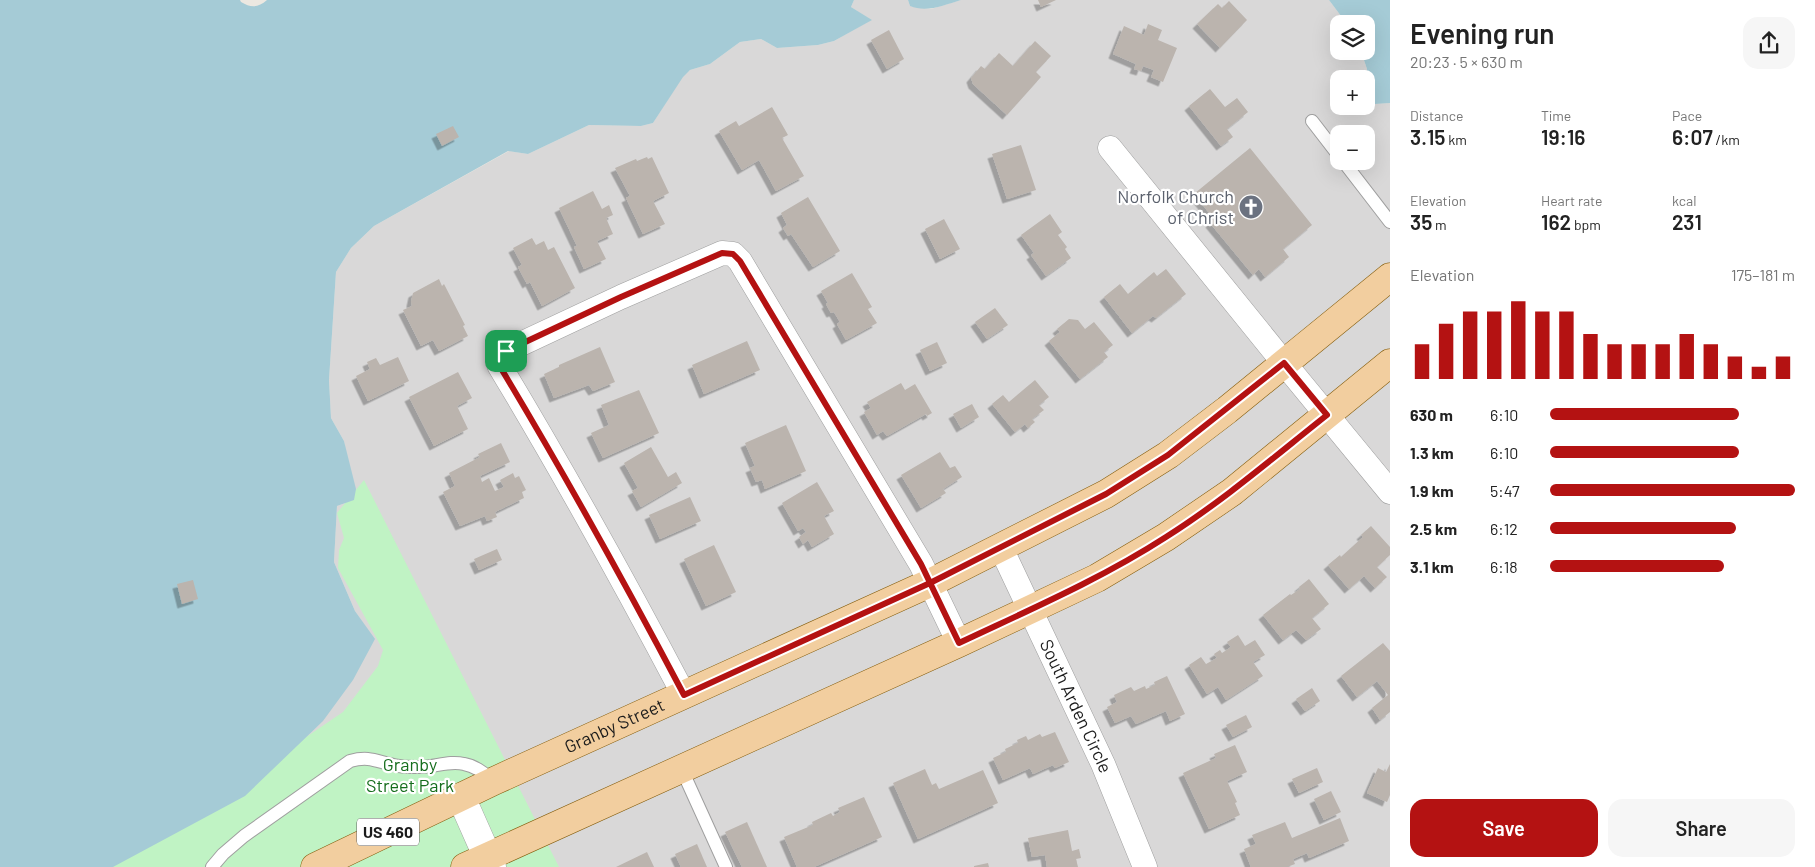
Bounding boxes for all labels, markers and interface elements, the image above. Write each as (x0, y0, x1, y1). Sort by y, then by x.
map controls (1330, 15, 1375, 170)
button: layers (1330, 15, 1375, 60)
text: Evening run (1410, 16, 1555, 50)
button: share (1743, 17, 1795, 69)
text: 20:23 · 5 × 630 m (1410, 52, 1523, 71)
button: + (1330, 70, 1375, 115)
text: Distance (1410, 107, 1463, 124)
text: Time (1541, 107, 1571, 124)
text: Pace (1672, 107, 1702, 124)
text: 3.15 (1410, 124, 1445, 149)
text: 19:16 (1541, 124, 1585, 149)
text: 6:07 (1672, 124, 1713, 149)
button: − (1330, 125, 1375, 170)
text: km (1445, 131, 1467, 148)
text: /km (1713, 131, 1740, 148)
place label: Norfolk Church of Christ (1117, 185, 1234, 228)
text: Elevation (1410, 192, 1466, 209)
text: Heart rate (1541, 192, 1602, 209)
text: kcal (1672, 192, 1696, 209)
church icon: Norfolk Church of Christ (1238, 194, 1264, 220)
text: 35 (1410, 209, 1432, 234)
text: 162 (1541, 209, 1571, 234)
text: 231 (1672, 209, 1702, 234)
text: m (1432, 216, 1447, 233)
text: bpm (1571, 216, 1601, 233)
text: Elevation (1410, 265, 1474, 284)
text: 175–181 m (1731, 265, 1795, 284)
pin (485, 330, 527, 372)
icon: arrive (492, 337, 520, 365)
text: 630 m (1410, 405, 1453, 424)
text: 6:10 (1490, 405, 1518, 424)
text: 1.3 km (1410, 443, 1454, 462)
text: 6:10 (1490, 443, 1518, 462)
text: 1.9 km (1410, 481, 1454, 500)
text: 5:47 (1490, 481, 1520, 500)
text: 2.5 km (1410, 519, 1457, 538)
text: 6:12 (1490, 519, 1518, 538)
text: 3.1 km (1410, 557, 1454, 576)
text: 6:18 (1490, 557, 1518, 576)
street label: South Arden Circle (1036, 635, 1117, 776)
street label: Granby Street (561, 693, 668, 758)
park label: Granby Street Park (366, 753, 454, 796)
button: Save (1410, 799, 1598, 857)
button: Share (1608, 799, 1795, 857)
road number: US 460 (357, 819, 419, 846)

